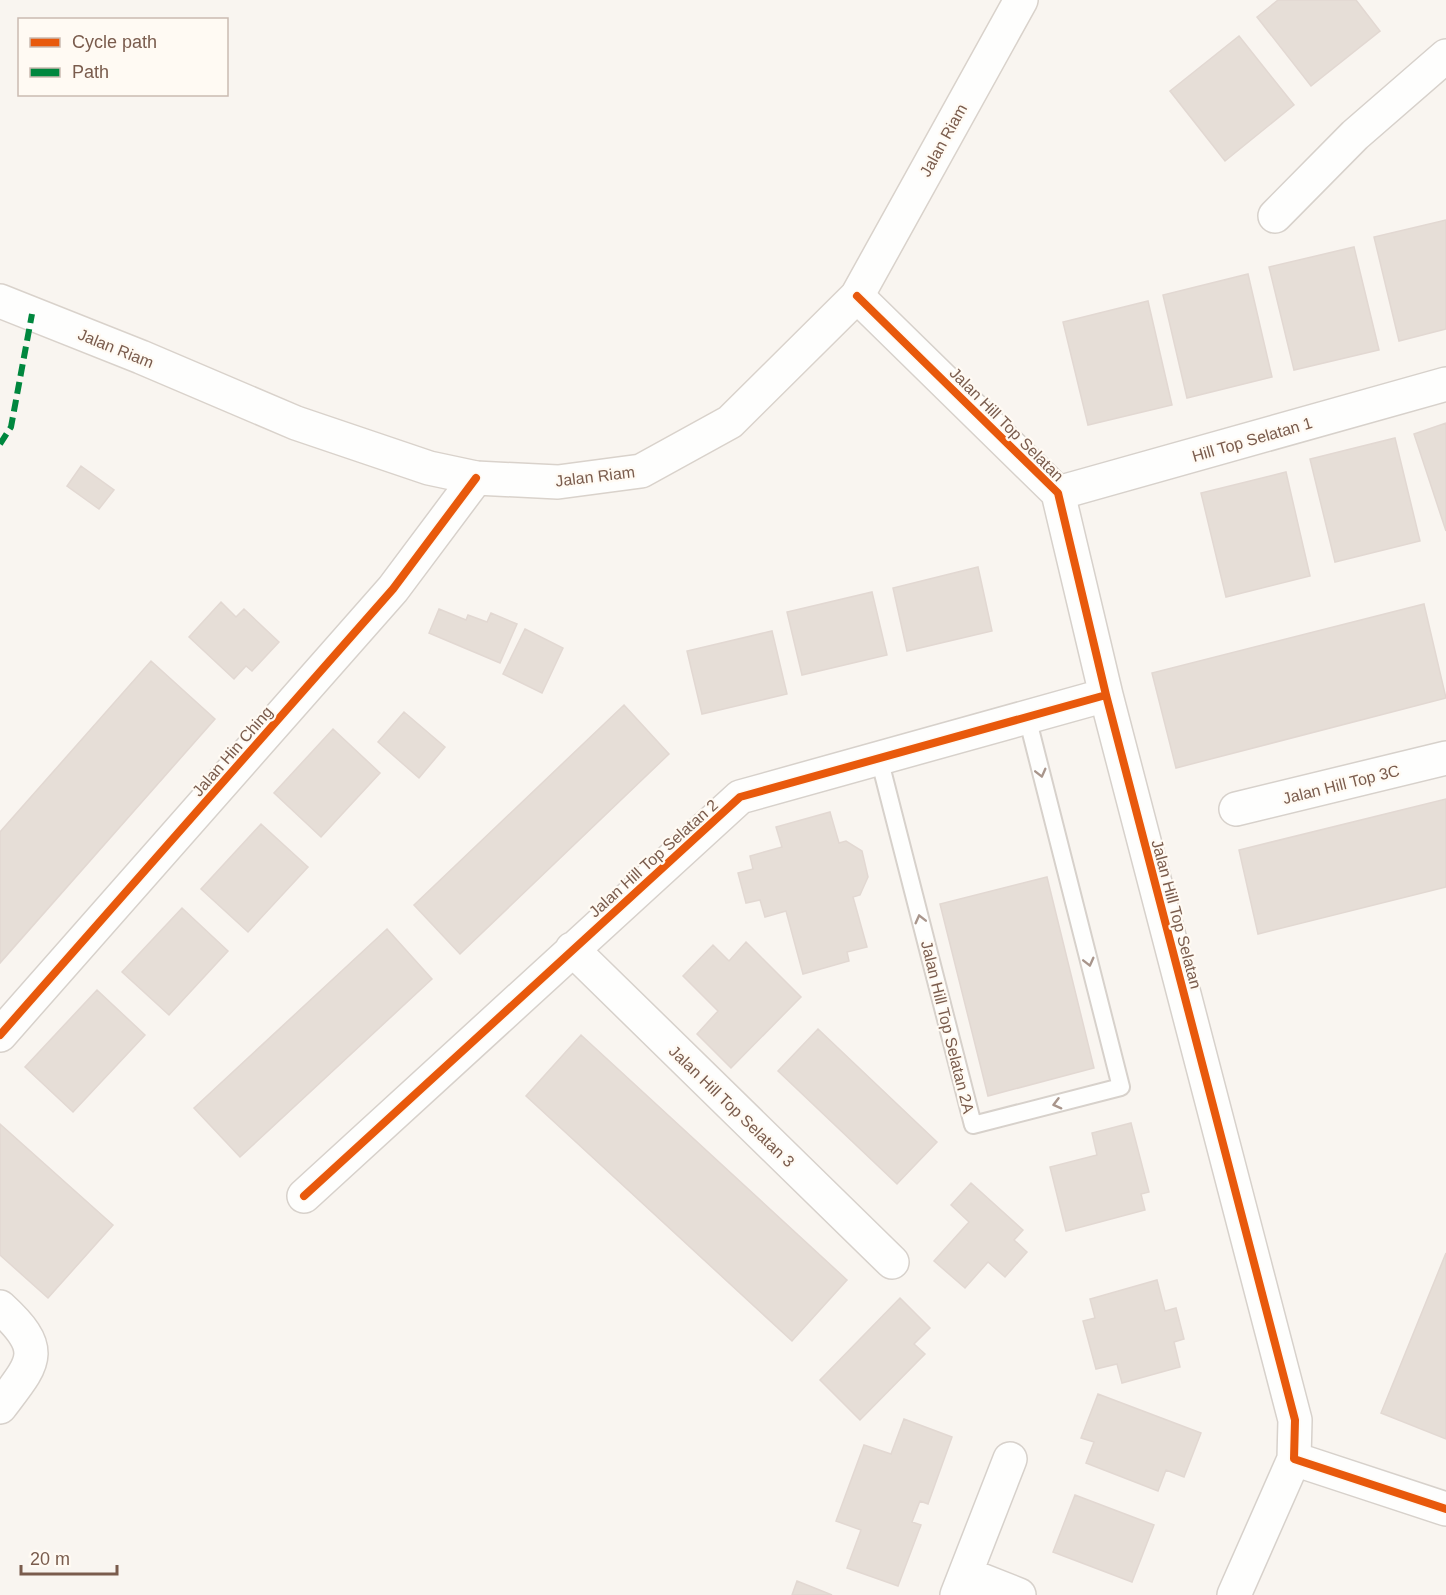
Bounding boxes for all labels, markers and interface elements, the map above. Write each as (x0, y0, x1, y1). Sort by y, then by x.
legend (18, 18, 228, 96)
text: Cycle path (72, 32, 157, 52)
text: Path (72, 62, 109, 82)
street label: Jalan Riam (917, 101, 970, 179)
street label: Jalan Riam (76, 326, 156, 371)
street label: Jalan Hill Top Selatan (946, 364, 1067, 485)
street label: Hill Top Selatan 1 (1190, 414, 1314, 465)
street label: Jalan Riam (554, 463, 636, 490)
street label: Jalan Hin Ching (189, 703, 276, 800)
street label: Jalan Hill Top 3C (1281, 762, 1401, 807)
one-way arrow (1034, 768, 1047, 778)
street label: Jalan Hill Top Selatan 2 (586, 796, 721, 921)
street label: Jalan Hill Top Selatan (1148, 838, 1205, 991)
one-way arrow (915, 914, 928, 924)
street label: Jalan Hill Top Selatan 2A (918, 939, 977, 1116)
one-way arrow (1082, 957, 1095, 967)
street label: Jalan Hill Top Selatan 3 (666, 1042, 798, 1171)
one-way arrow (1052, 1096, 1062, 1109)
scale bar (21, 1538, 117, 1576)
text: 20 m (30, 1549, 70, 1569)

